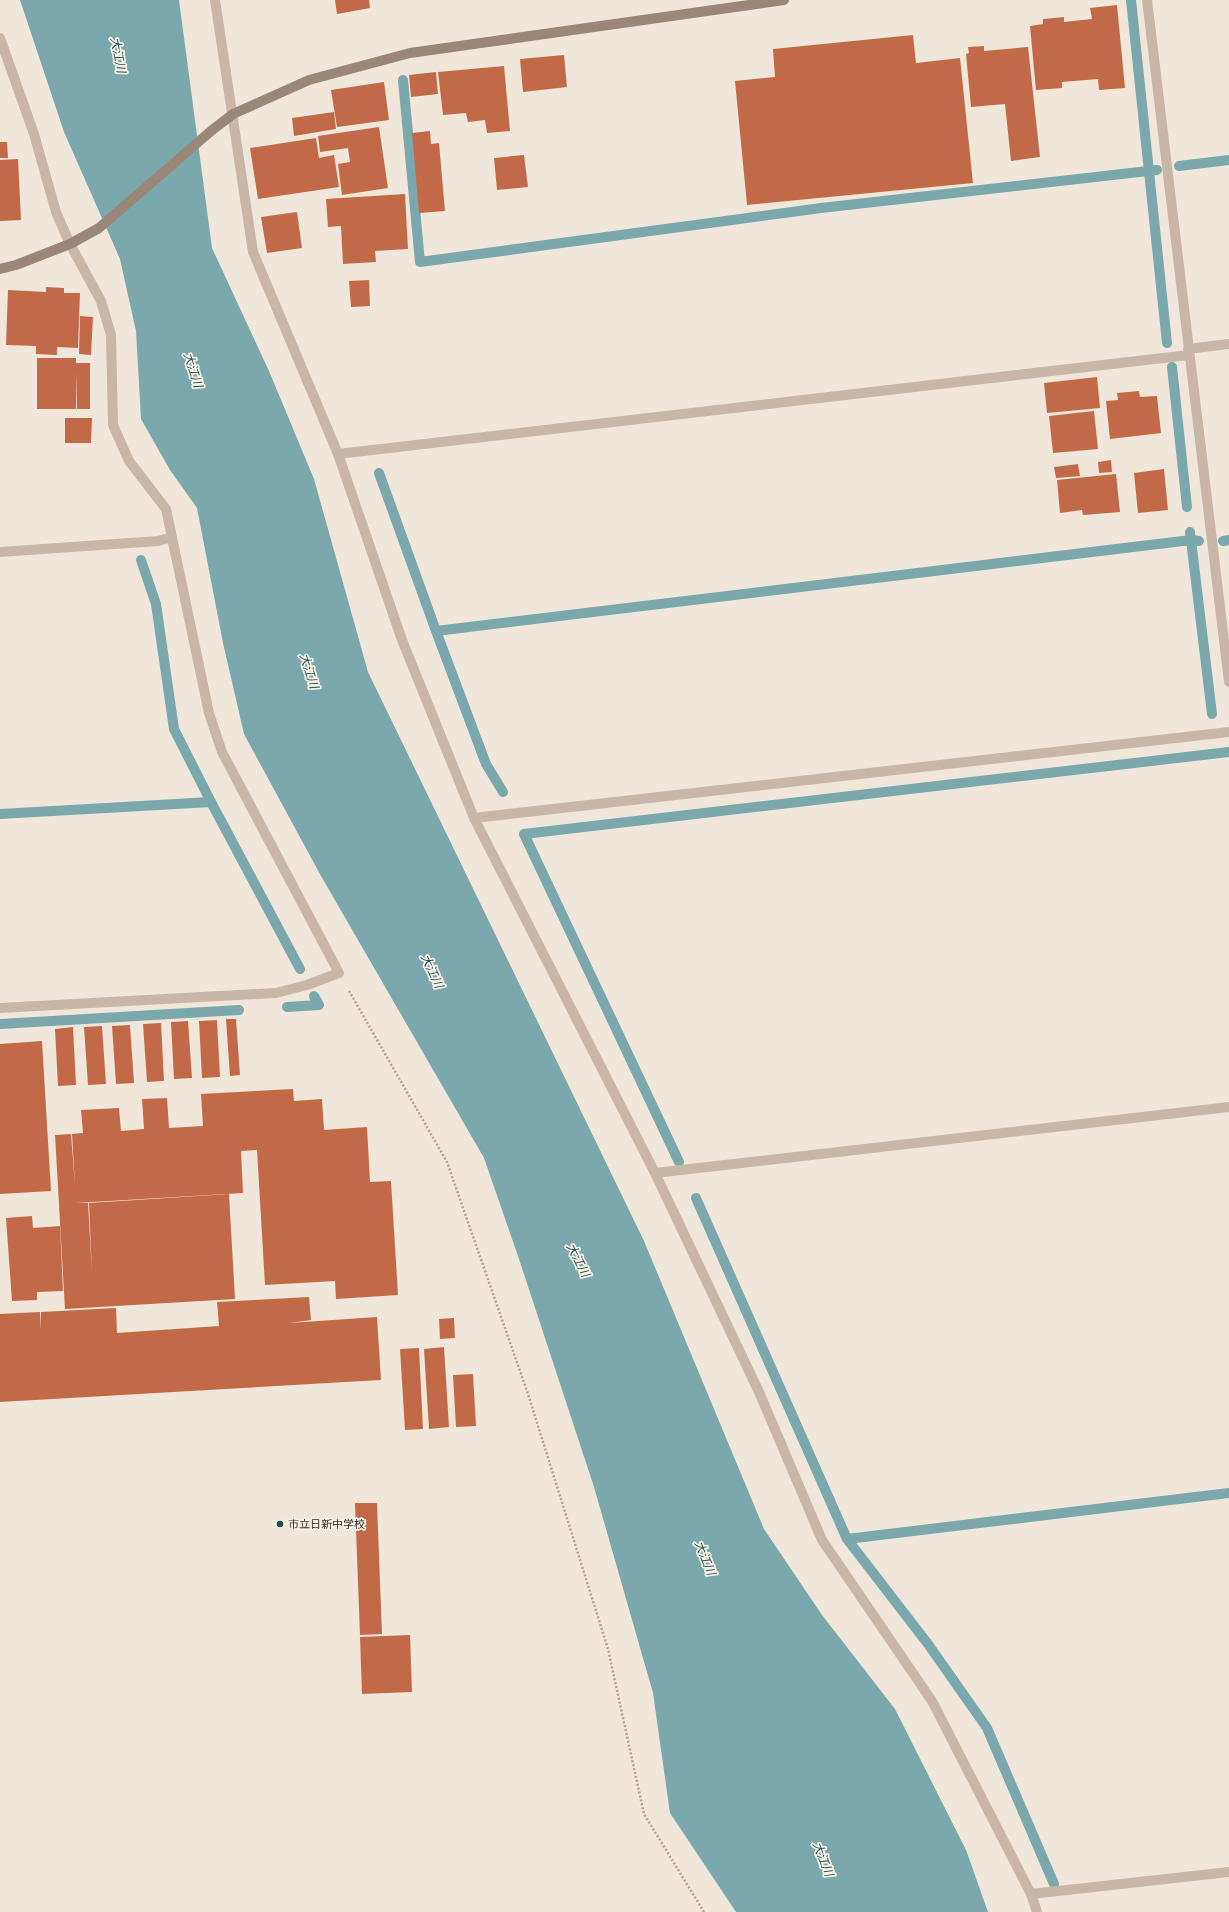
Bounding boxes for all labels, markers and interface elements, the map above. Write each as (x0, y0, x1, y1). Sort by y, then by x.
water label: 大江川 (108, 36, 129, 76)
water label: 大江川 (181, 351, 206, 391)
water label: 大江川 (297, 652, 322, 692)
water label: 大江川 (418, 952, 447, 992)
water label: 大江川 (564, 1241, 593, 1281)
place label: 市立日新中学校 (288, 1518, 365, 1531)
marker: 市立日新中学校 (275, 1519, 285, 1529)
water label: 大江川 (692, 1539, 719, 1579)
water label: 大江川 (810, 1840, 837, 1880)

